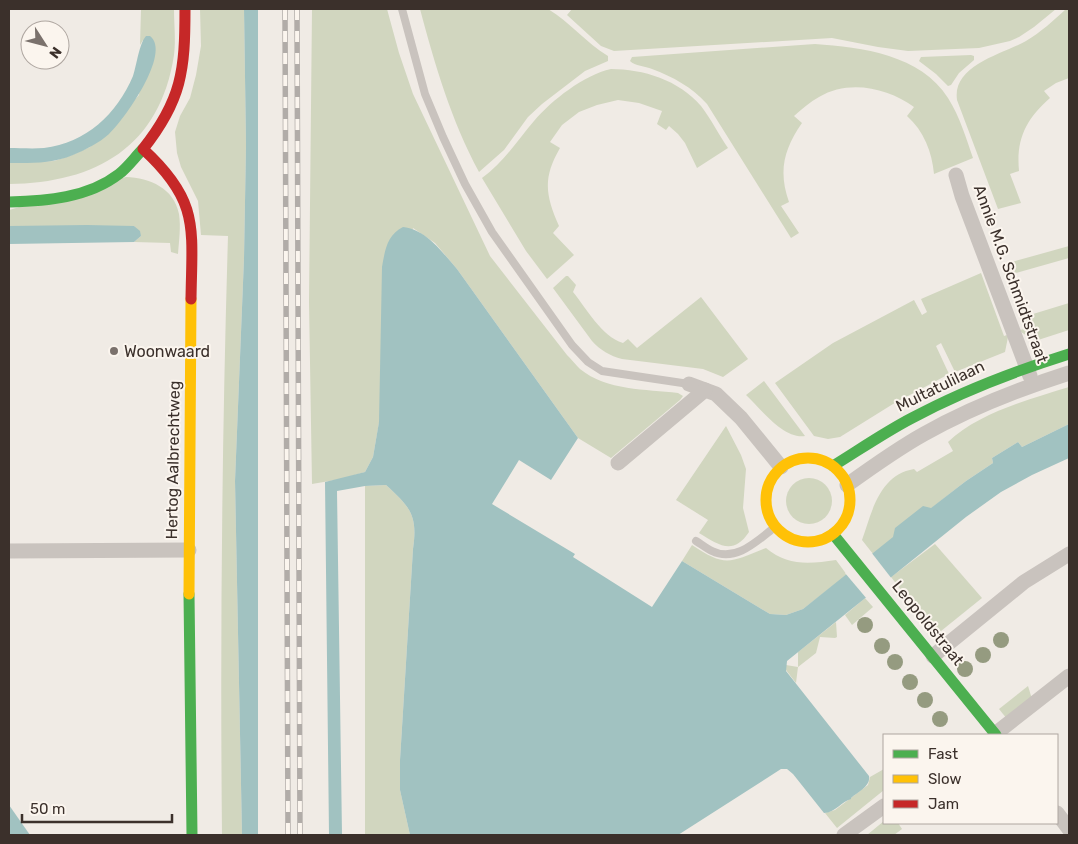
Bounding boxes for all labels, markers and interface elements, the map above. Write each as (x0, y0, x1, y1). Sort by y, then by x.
north arrow (20, 20, 70, 70)
text: N (45, 43, 65, 61)
street label: Annie M.G. Schmidtstraat (970, 182, 1052, 366)
place label: Woonwaard (124, 342, 210, 361)
marker: Woonwaard (108, 345, 120, 357)
street label: Multatulilaan (893, 356, 987, 416)
street label: Hertog Aalbrechtweg (162, 381, 184, 539)
street label: Leopoldstraat (888, 577, 968, 669)
legend (883, 734, 1058, 824)
text: Fast (928, 745, 958, 763)
text: Slow (928, 770, 961, 788)
scale bar (22, 792, 172, 824)
text: Jam (928, 795, 959, 813)
text: 50 m (30, 800, 65, 818)

